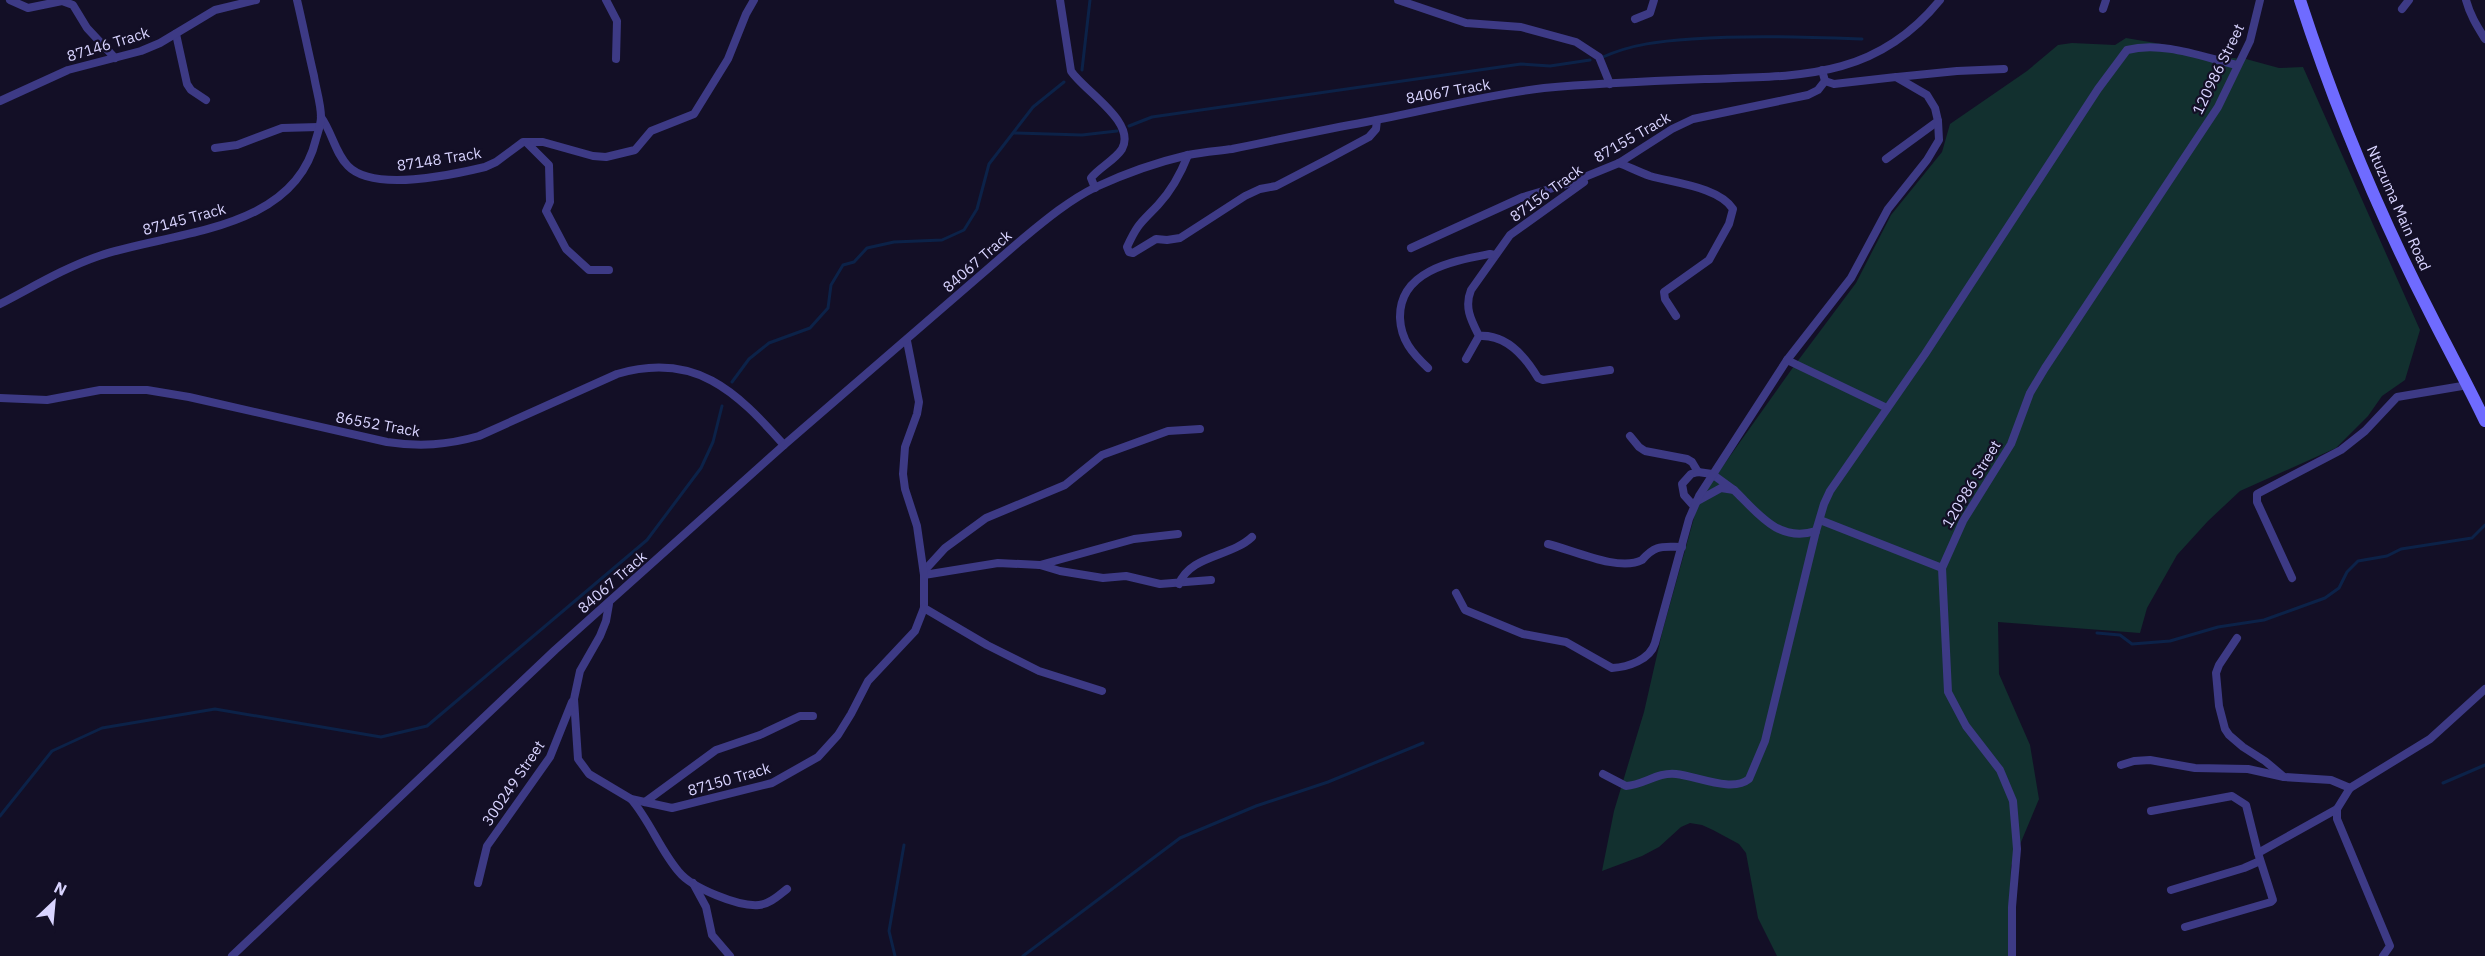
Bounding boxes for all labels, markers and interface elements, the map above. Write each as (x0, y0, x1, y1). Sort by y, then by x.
street label: 120986 Street (2188, 20, 2248, 118)
street label: 87146 Track (64, 22, 152, 66)
street label: 84067 Track (1404, 74, 1492, 108)
street label: 87155 Track (1590, 107, 1674, 167)
street label: Ntuzuma Main Road (2363, 142, 2435, 274)
street label: 87148 Track (395, 143, 483, 175)
street label: 87156 Track (1506, 160, 1586, 226)
street label: 87145 Track (140, 199, 228, 239)
street label: 84067 Track (939, 226, 1016, 296)
street label: 86552 Track (334, 407, 422, 441)
street label: 120986 Street (1937, 437, 2005, 531)
street label: 84067 Track (574, 547, 651, 617)
street label: 300249 Street (478, 737, 548, 829)
street label: 87150 Track (685, 758, 773, 800)
north arrow (24, 872, 84, 932)
text: N (51, 877, 70, 900)

